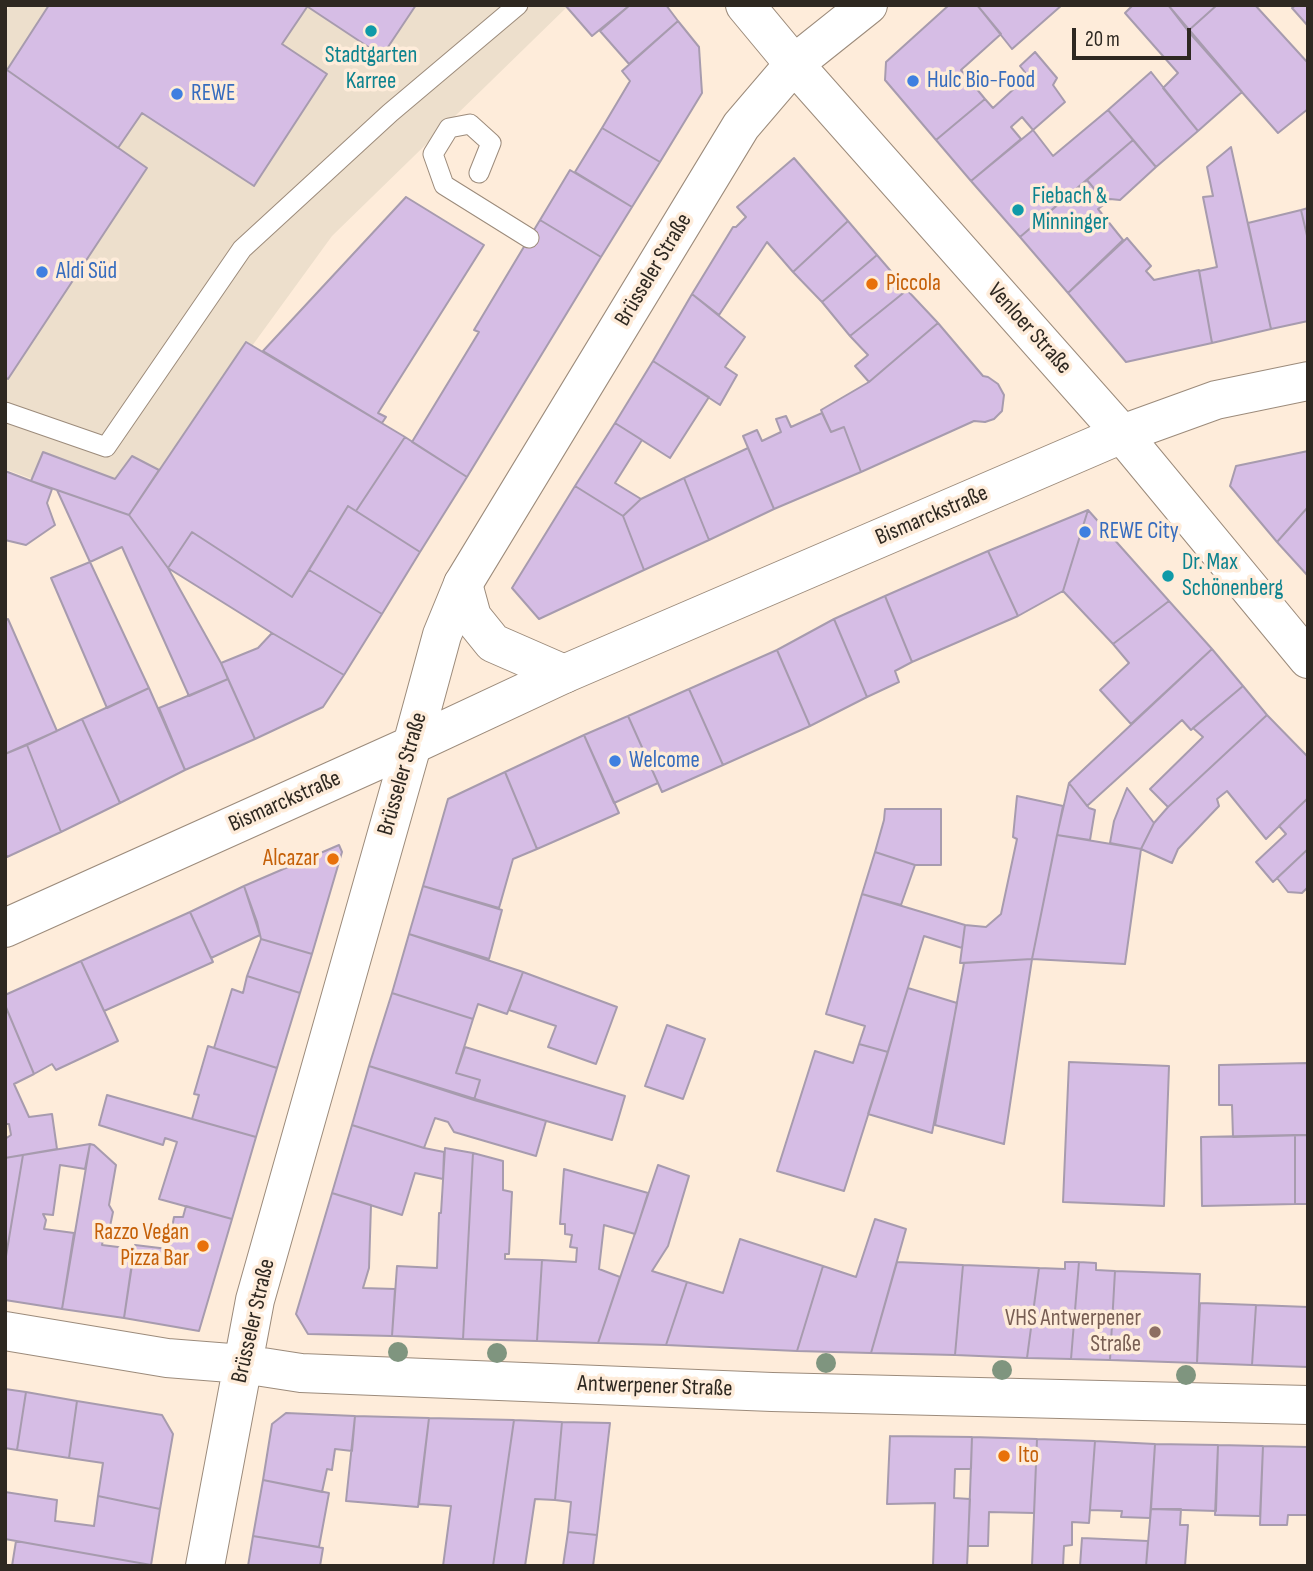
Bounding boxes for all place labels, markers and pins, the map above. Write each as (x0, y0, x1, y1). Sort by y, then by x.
marker: Stadtgarten Karree (363, 23, 379, 39)
place label: Stadtgarten Karree (325, 42, 417, 96)
place label: Hulc Bio-Food (927, 67, 1035, 95)
marker: Hulc Bio-Food (905, 73, 921, 89)
place label: REWE (191, 80, 236, 108)
marker: REWE (169, 86, 185, 102)
place label: Fiebach & Minninger (1032, 183, 1109, 237)
marker: Fiebach & Minninger (1010, 202, 1026, 218)
place label: Aldi Süd (56, 258, 117, 286)
marker: Aldi Süd (34, 264, 50, 280)
place label: Piccola (886, 270, 941, 298)
marker: Piccola (864, 276, 880, 292)
place label: REWE City (1099, 518, 1179, 546)
marker: REWE City (1077, 524, 1093, 540)
place label: Dr. Max Schönenberg (1182, 549, 1283, 603)
marker: Dr. Max Schönenberg (1160, 568, 1176, 584)
place label: Welcome (629, 747, 700, 775)
marker: Welcome (607, 753, 623, 769)
place label: Alcazar (263, 845, 319, 873)
marker: Alcazar (325, 851, 341, 867)
place label: Razzo Vegan Pizza Bar (94, 1219, 189, 1273)
marker: Razzo Vegan Pizza Bar (195, 1238, 211, 1254)
place label: VHS Antwerpener Straße (1005, 1305, 1141, 1359)
marker: VHS Antwerpener Straße (1147, 1324, 1163, 1340)
place label: Ito (1018, 1442, 1039, 1470)
marker: Ito (996, 1448, 1012, 1464)

